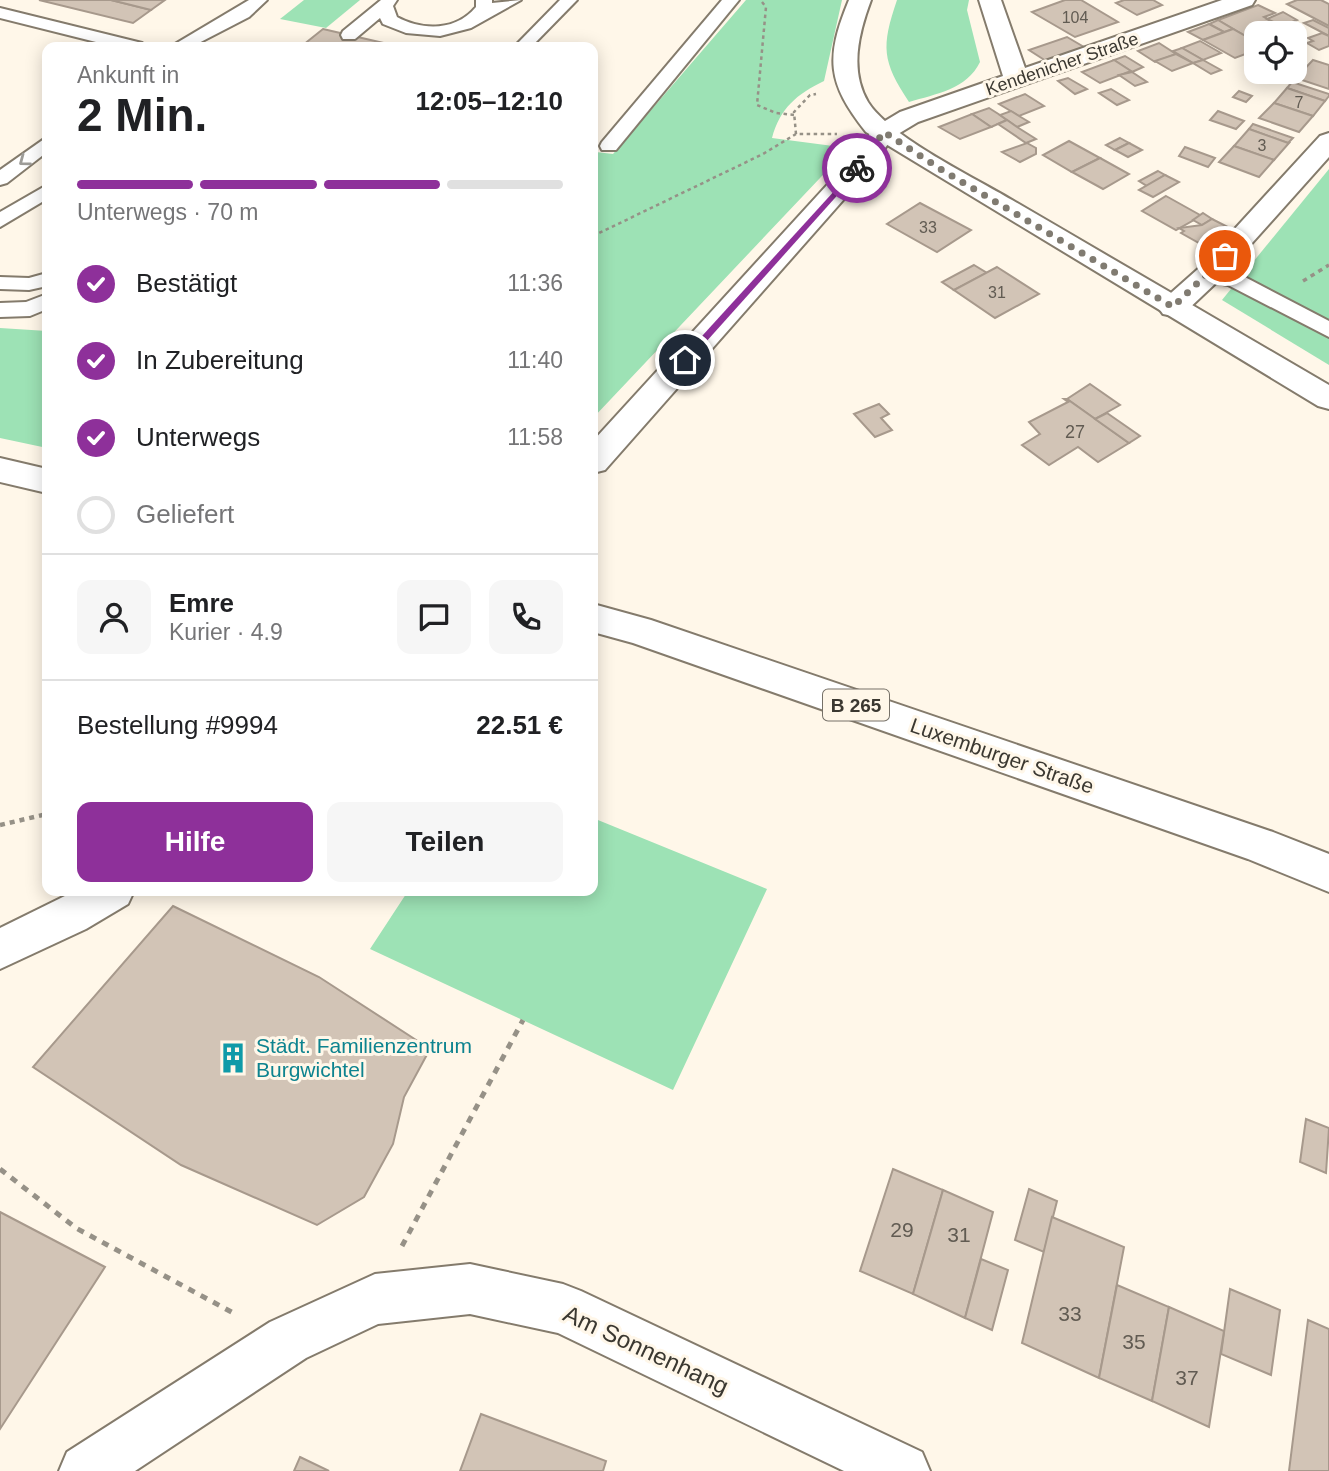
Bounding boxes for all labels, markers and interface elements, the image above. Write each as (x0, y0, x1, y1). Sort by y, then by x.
house number: 104 (1062, 9, 1088, 26)
map controls (1244, 21, 1307, 84)
button: locate (1244, 21, 1307, 84)
street label: Kendenicher Straße (983, 28, 1141, 100)
text: Ankunft in (77, 62, 179, 88)
text: 12:05–12:10 (416, 86, 563, 116)
text: 2 Min. (77, 89, 207, 141)
house number: 7 (1295, 94, 1304, 111)
courier (822, 133, 892, 203)
house number: 3 (1258, 137, 1267, 154)
icon: bike (838, 149, 876, 187)
one-way arrow (19, 152, 31, 165)
text: Unterwegs · 70 m (77, 199, 259, 225)
house number: 33 (919, 219, 937, 236)
pin (1195, 226, 1255, 286)
icon: bag (1206, 237, 1244, 275)
icon: check (77, 265, 115, 303)
text: Bestätigt (136, 268, 237, 298)
text: 11:36 (507, 270, 563, 296)
house number: 31 (988, 284, 1006, 301)
pin (655, 330, 715, 390)
icon: home (666, 341, 704, 379)
icon: check (77, 342, 115, 380)
text: In Zubereitung (136, 345, 304, 375)
text: 11:40 (507, 347, 563, 373)
icon: check (77, 419, 115, 457)
text: Unterwegs (136, 422, 260, 452)
house number: 27 (1065, 422, 1085, 442)
text: 11:58 (507, 424, 563, 450)
text: Geliefert (136, 499, 234, 529)
button: person (77, 580, 151, 654)
button: chat (397, 580, 471, 654)
button: phone (489, 580, 563, 654)
text: Emre (169, 588, 234, 618)
text: Kurier · 4.9 (169, 619, 283, 645)
road number: B 265 (823, 690, 889, 720)
text: Bestellung #9994 (77, 710, 278, 740)
text: 22.51 € (476, 710, 563, 740)
street label: Luxemburger Straße (907, 713, 1097, 798)
button: Hilfe (77, 802, 313, 882)
button: Teilen (327, 802, 563, 882)
place label: Städt. Familienzentrum Burgwichtel (256, 1034, 472, 1081)
building icon: Städt. Familienzentrum Burgwichtel (216, 1041, 250, 1075)
house number: 29 (890, 1218, 914, 1241)
house number: 31 (947, 1223, 971, 1246)
street label: Am Sonnenhang (559, 1300, 733, 1400)
house number: 33 (1058, 1302, 1082, 1325)
house number: 35 (1122, 1330, 1146, 1353)
house number: 37 (1175, 1366, 1199, 1389)

